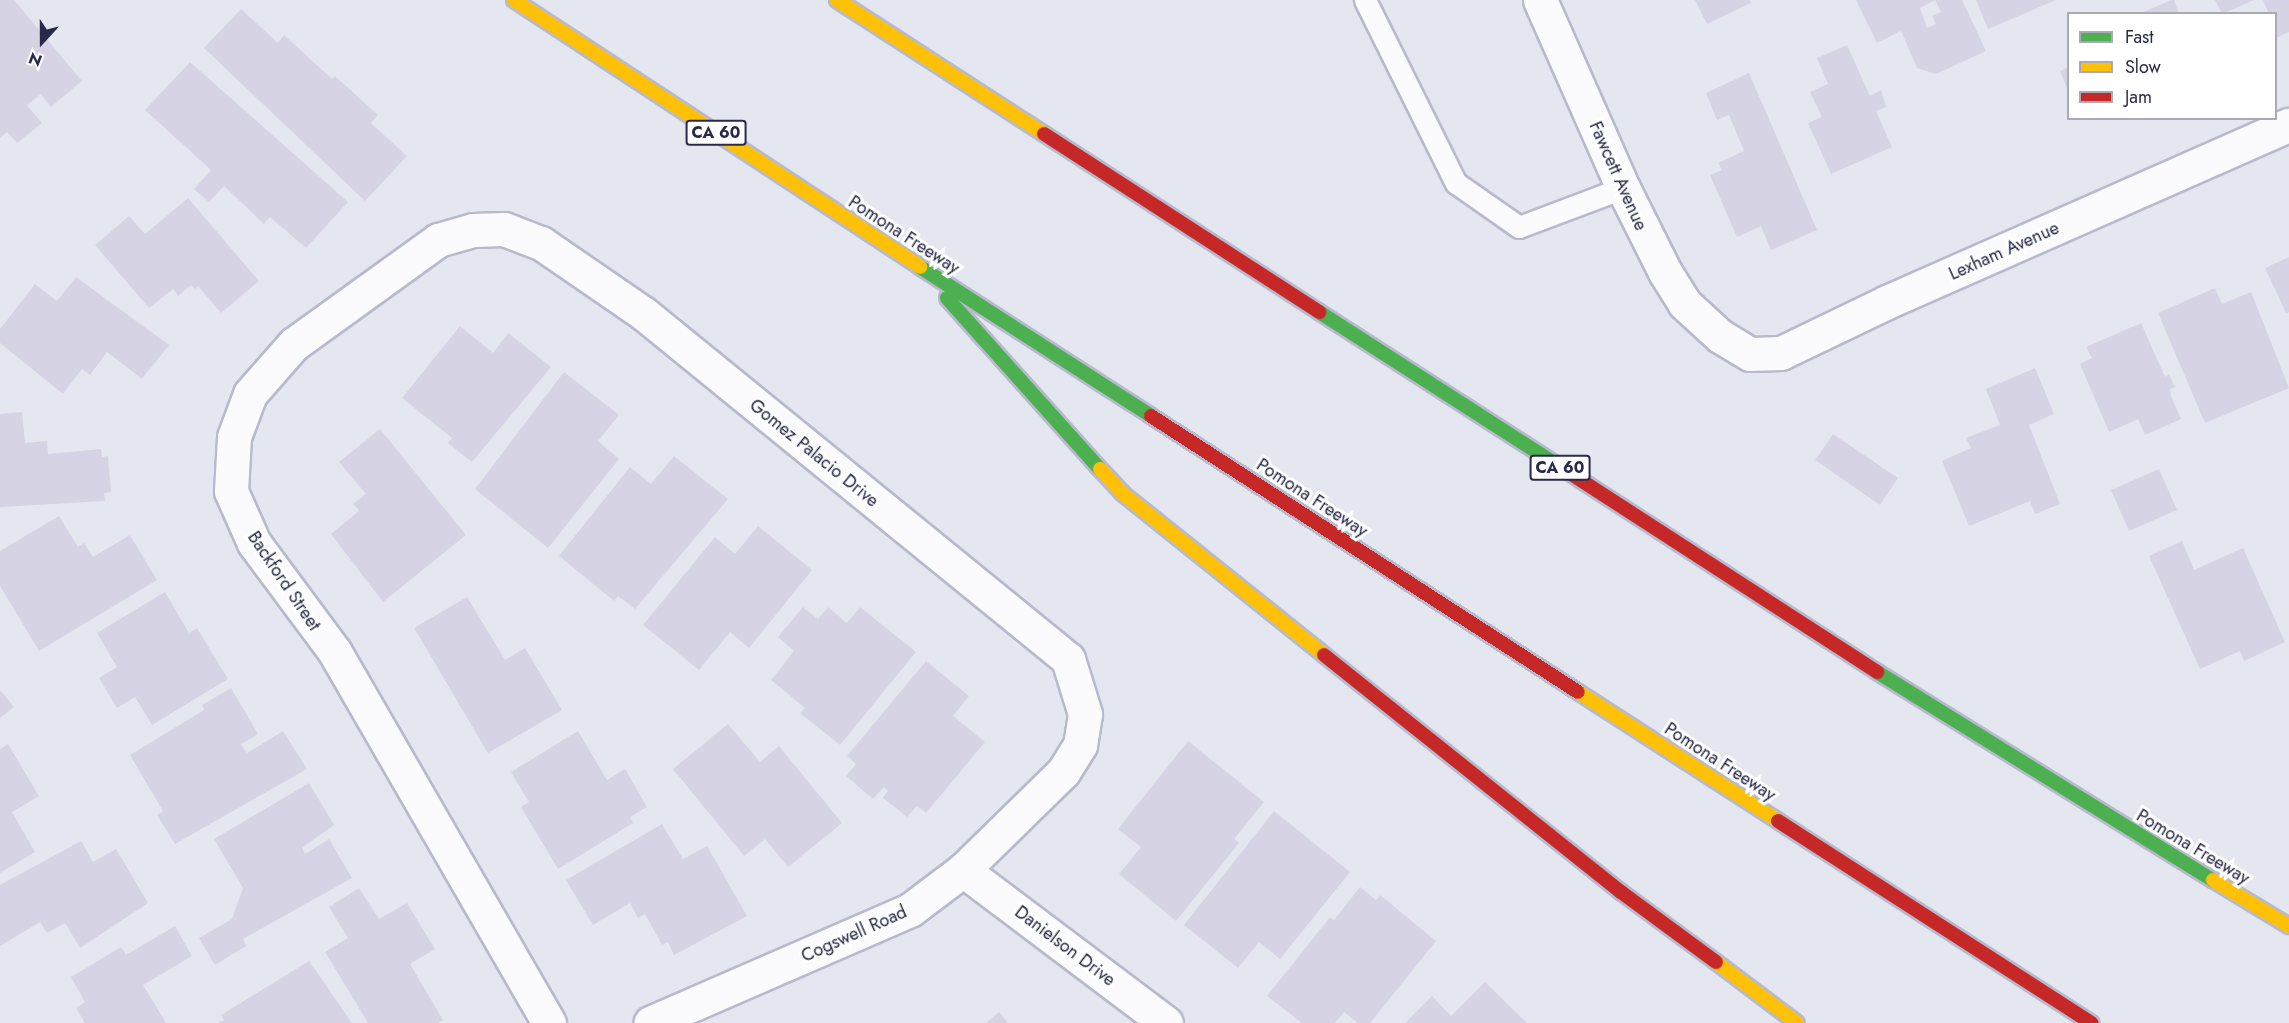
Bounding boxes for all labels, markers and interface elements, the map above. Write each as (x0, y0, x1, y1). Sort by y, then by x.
north arrow (12, 12, 72, 72)
legend (2067, 12, 2277, 120)
text: Fast (2125, 24, 2154, 50)
text: N (25, 46, 45, 72)
text: Slow (2125, 54, 2161, 80)
text: Jam (2125, 84, 2152, 110)
street label: Fawcett Avenue (1584, 118, 1652, 234)
road number: CA 60 (684, 120, 748, 146)
street label: Pomona Freeway (844, 191, 964, 279)
street label: Lexham Avenue (1946, 217, 2062, 285)
street label: Gomez Palacio Drive (745, 394, 883, 512)
street label: Pomona Freeway (1252, 454, 1372, 542)
road number: CA 60 (1528, 455, 1592, 481)
street label: Backford Street (243, 527, 325, 635)
street label: Pomona Freeway (1660, 718, 1780, 806)
street label: Pomona Freeway (2133, 805, 2253, 889)
street label: Cogswell Road (798, 901, 910, 967)
street label: Danielson Drive (1010, 901, 1120, 991)

